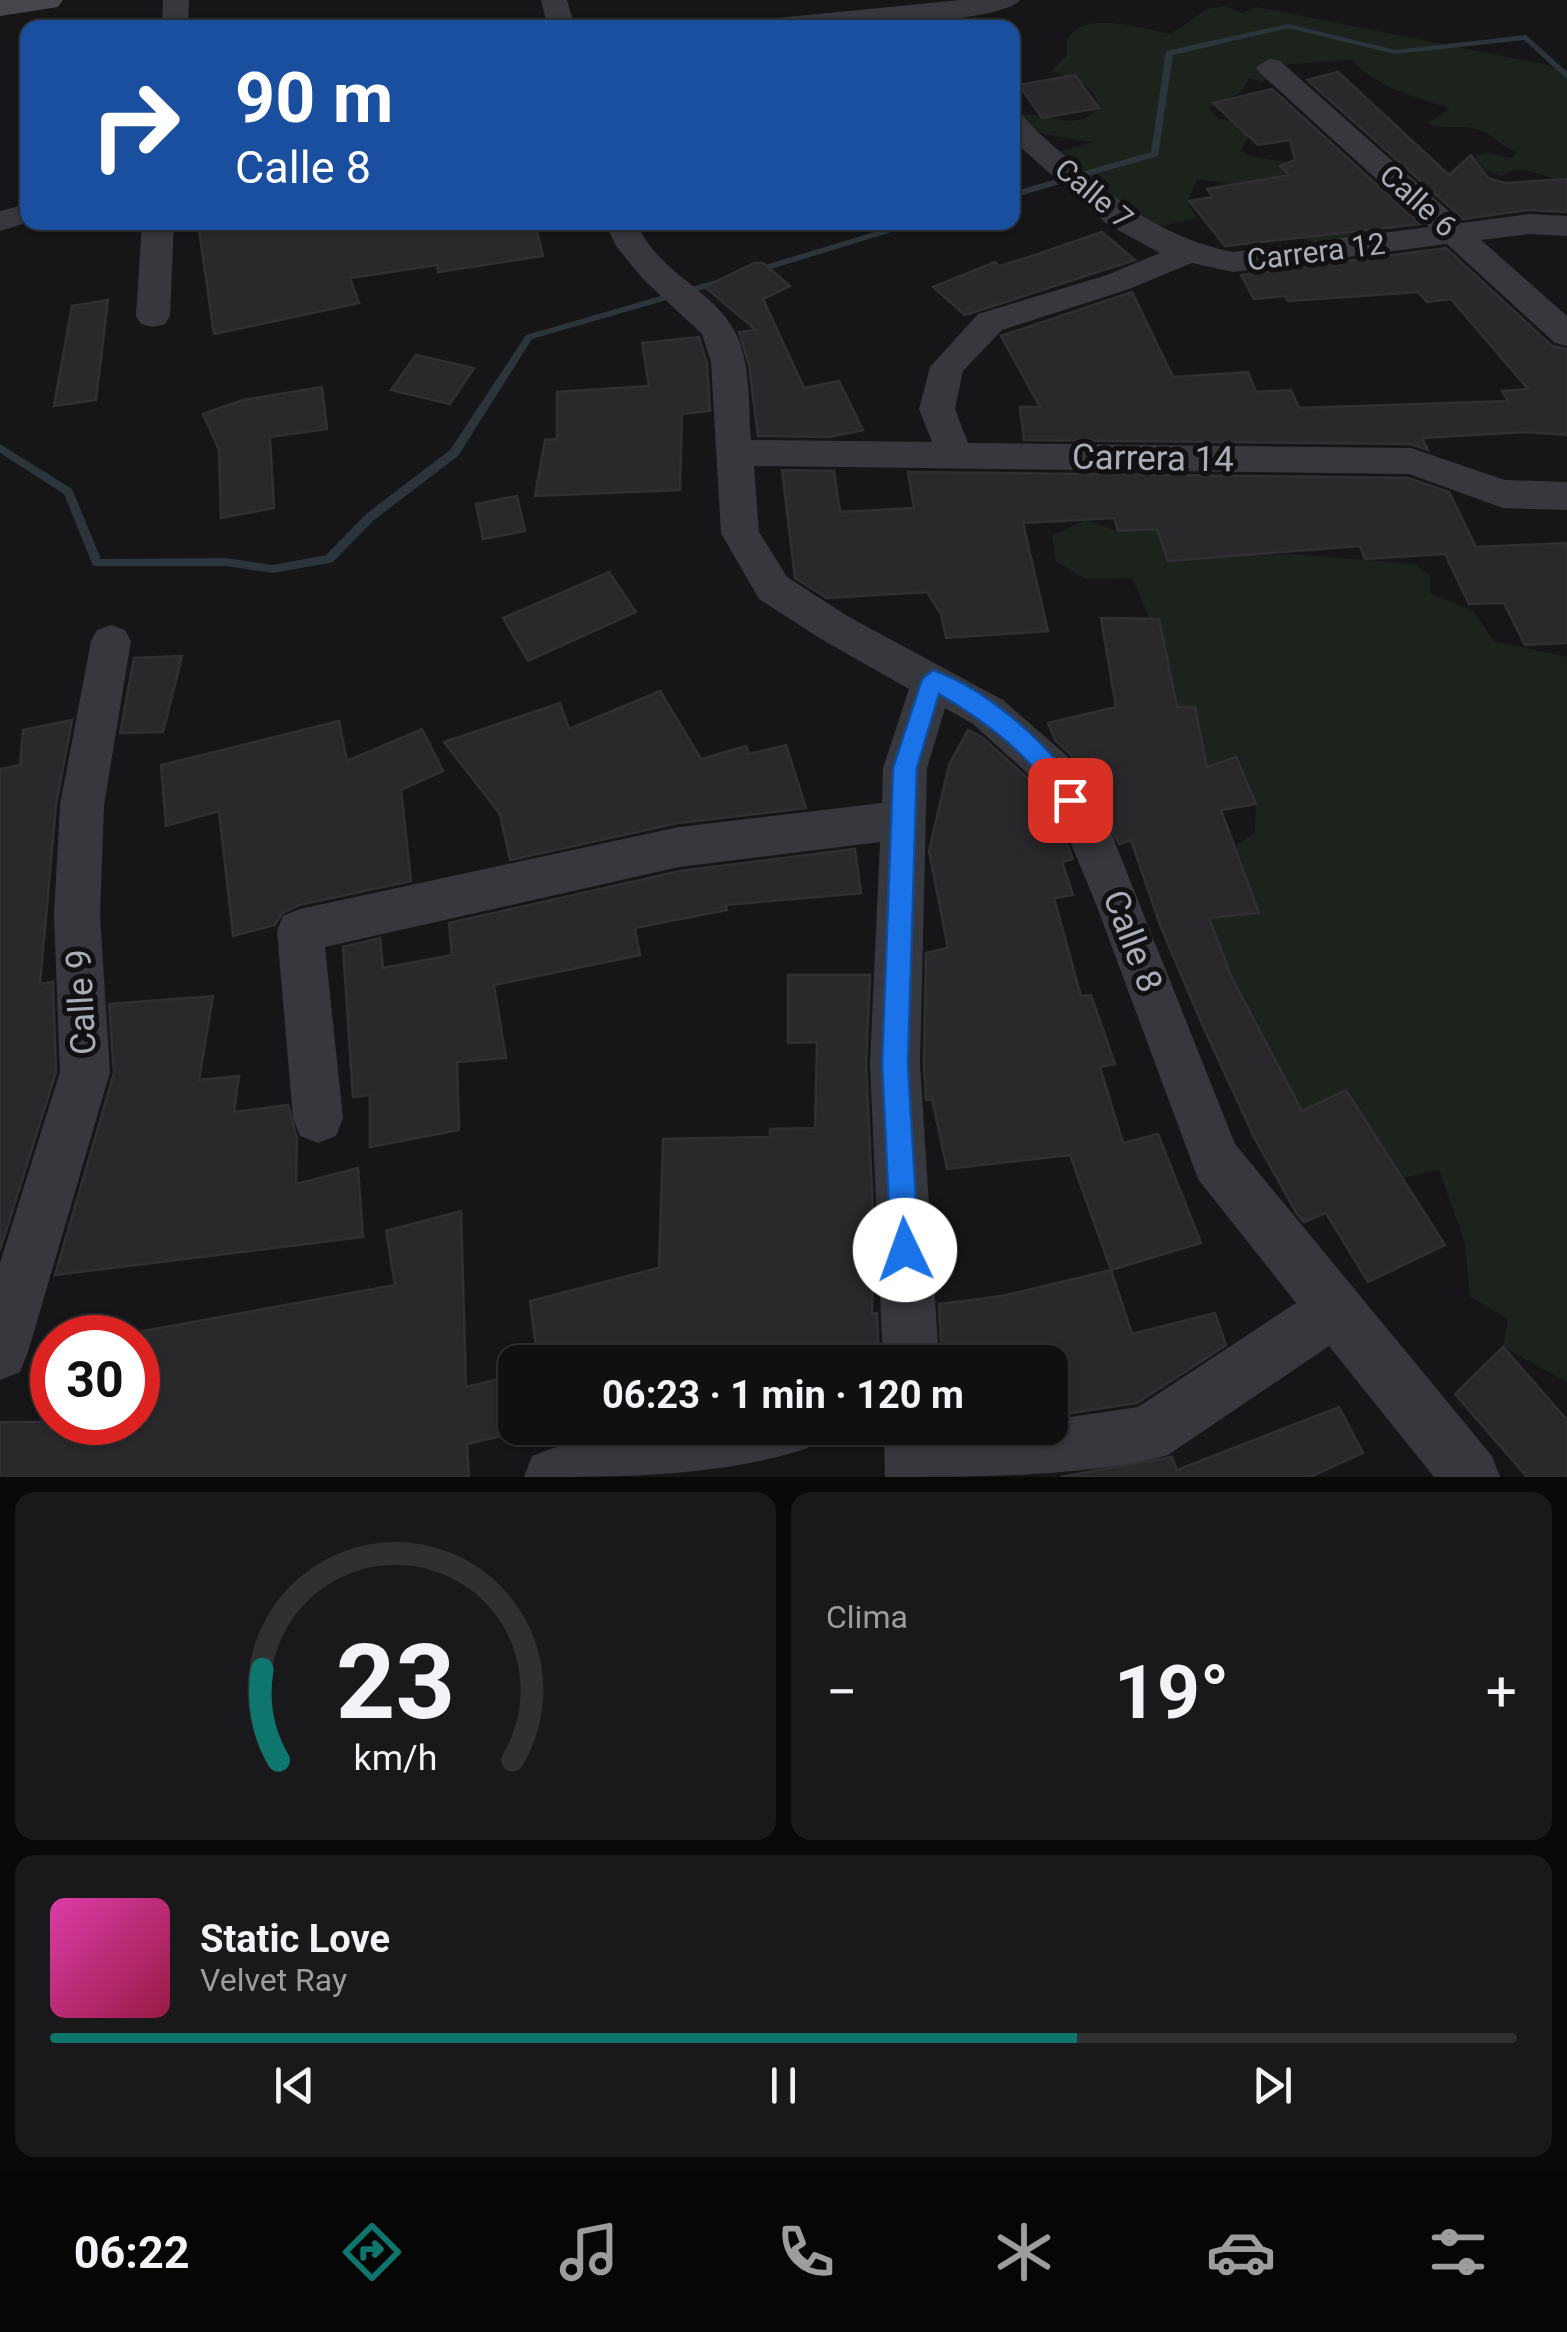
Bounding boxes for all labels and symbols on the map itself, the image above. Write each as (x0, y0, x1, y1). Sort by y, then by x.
street label: Calle 7 (1048, 151, 1140, 236)
street label: Calle 6 (1373, 157, 1464, 244)
street label: Carrera 12 (1245, 226, 1387, 277)
street label: Carrera 14 (1072, 437, 1234, 480)
pin (1028, 758, 1113, 843)
street label: Calle 8 (1094, 884, 1171, 998)
street label: Calle 9 (58, 948, 105, 1056)
position arrow (853, 1198, 957, 1302)
speed limit sign: 30 (30, 1315, 160, 1445)

